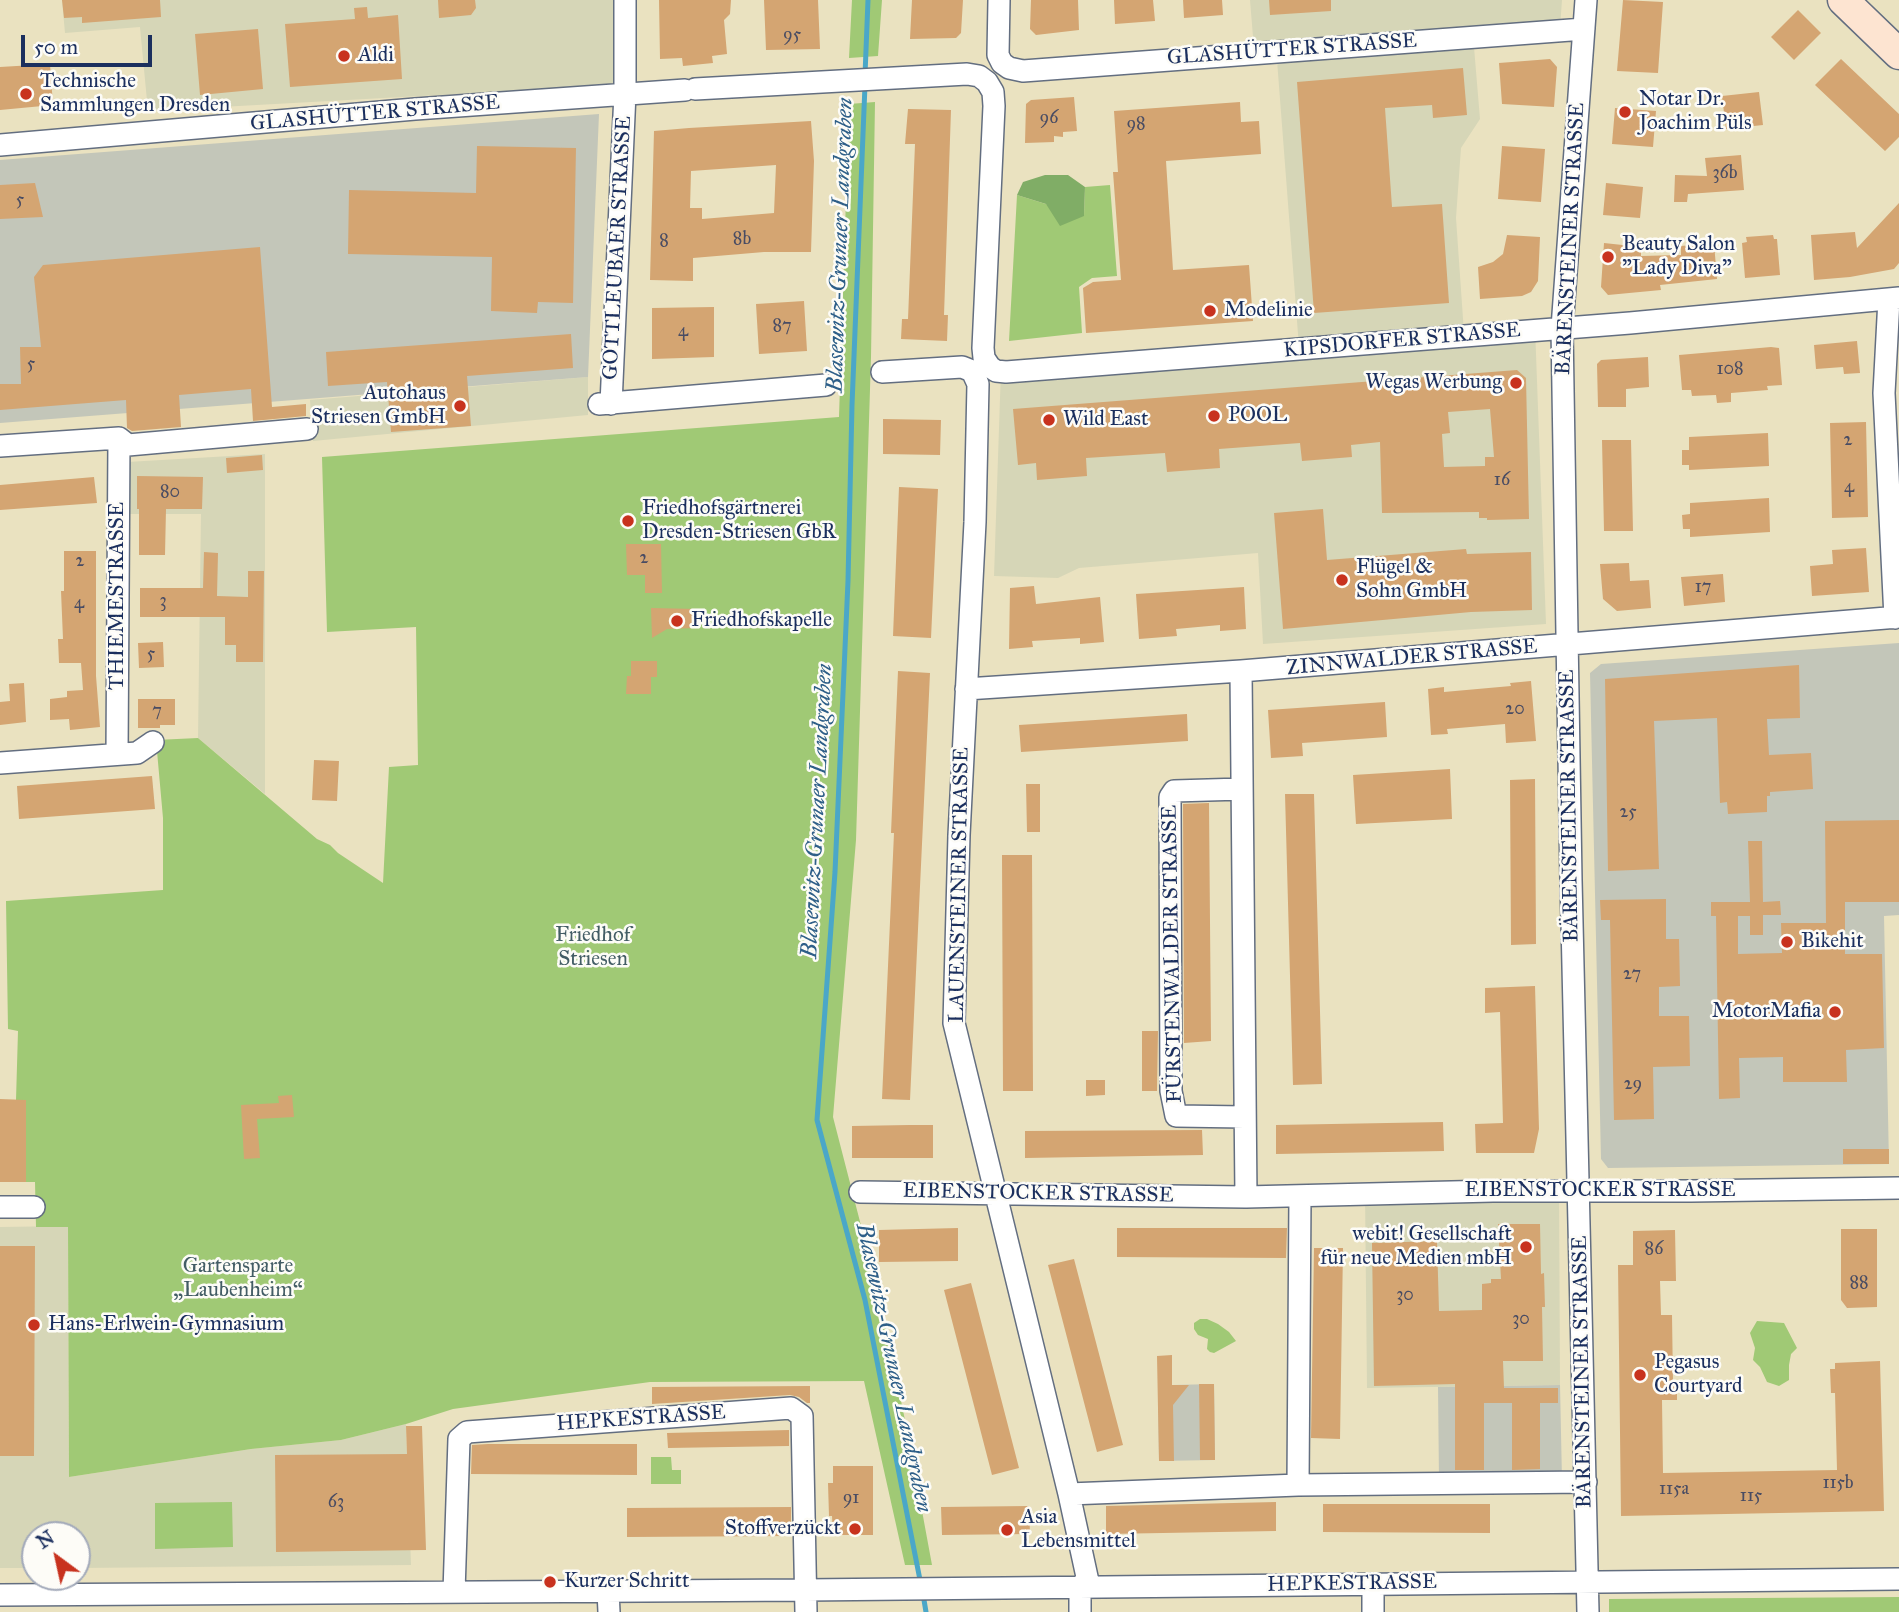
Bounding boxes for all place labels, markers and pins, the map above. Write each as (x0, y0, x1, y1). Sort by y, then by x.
place label: Aldi (358, 43, 394, 69)
marker: Aldi (336, 48, 352, 64)
place label: Technische Sammlungen Dresden (40, 69, 230, 119)
marker: Technische Sammlungen Dresden (18, 86, 34, 102)
place label: Notar Dr. Joachim Püls (1639, 87, 1752, 137)
marker: Notar Dr. Joachim Püls (1617, 104, 1633, 120)
place label: Beauty Salon "Lady Diva" (1622, 232, 1735, 282)
marker: Beauty Salon "Lady Diva" (1600, 249, 1616, 265)
place label: Modelinie (1224, 298, 1313, 324)
marker: Modelinie (1202, 303, 1218, 319)
place label: Wegas Werbung (1365, 370, 1502, 396)
marker: Wegas Werbung (1508, 375, 1524, 391)
place label: Autohaus Striesen GmbH (311, 381, 446, 431)
marker: Autohaus Striesen GmbH (452, 398, 468, 414)
place label: POOL (1228, 403, 1287, 429)
place label: Wild East (1063, 407, 1148, 433)
marker: POOL (1206, 408, 1222, 424)
marker: Wild East (1041, 412, 1057, 428)
place label: Friedhofsgärtnerei Dresden-Striesen GbR (642, 496, 836, 546)
marker: Friedhofsgärtnerei Dresden-Striesen GbR (620, 513, 636, 529)
place label: Flügel & Sohn GmbH (1356, 555, 1467, 605)
marker: Flügel & Sohn GmbH (1334, 572, 1350, 588)
place label: Friedhofskapelle (691, 608, 832, 634)
marker: Friedhofskapelle (669, 613, 685, 629)
place label: Bikehit (1801, 929, 1864, 955)
marker: Bikehit (1779, 934, 1795, 950)
place label: MotorMafia (1712, 999, 1821, 1025)
marker: MotorMafia (1827, 1004, 1843, 1020)
place label: webit! Gesellschaft für neue Medien mbH (1320, 1222, 1512, 1272)
marker: webit! Gesellschaft für neue Medien mbH (1518, 1239, 1534, 1255)
place label: Hans-Erlwein-Gymnasium (48, 1312, 284, 1338)
marker: Hans-Erlwein-Gymnasium (26, 1317, 42, 1333)
place label: Pegasus Courtyard (1654, 1350, 1743, 1400)
marker: Pegasus Courtyard (1632, 1367, 1648, 1383)
place label: Asia Lebensmittel (1021, 1505, 1136, 1555)
place label: Stoffverzückt (725, 1516, 841, 1542)
marker: Stoffverzückt (847, 1521, 863, 1537)
marker: Asia Lebensmittel (999, 1522, 1015, 1538)
place label: Kurzer Schritt (564, 1569, 689, 1595)
marker: Kurzer Schritt (542, 1574, 558, 1590)

